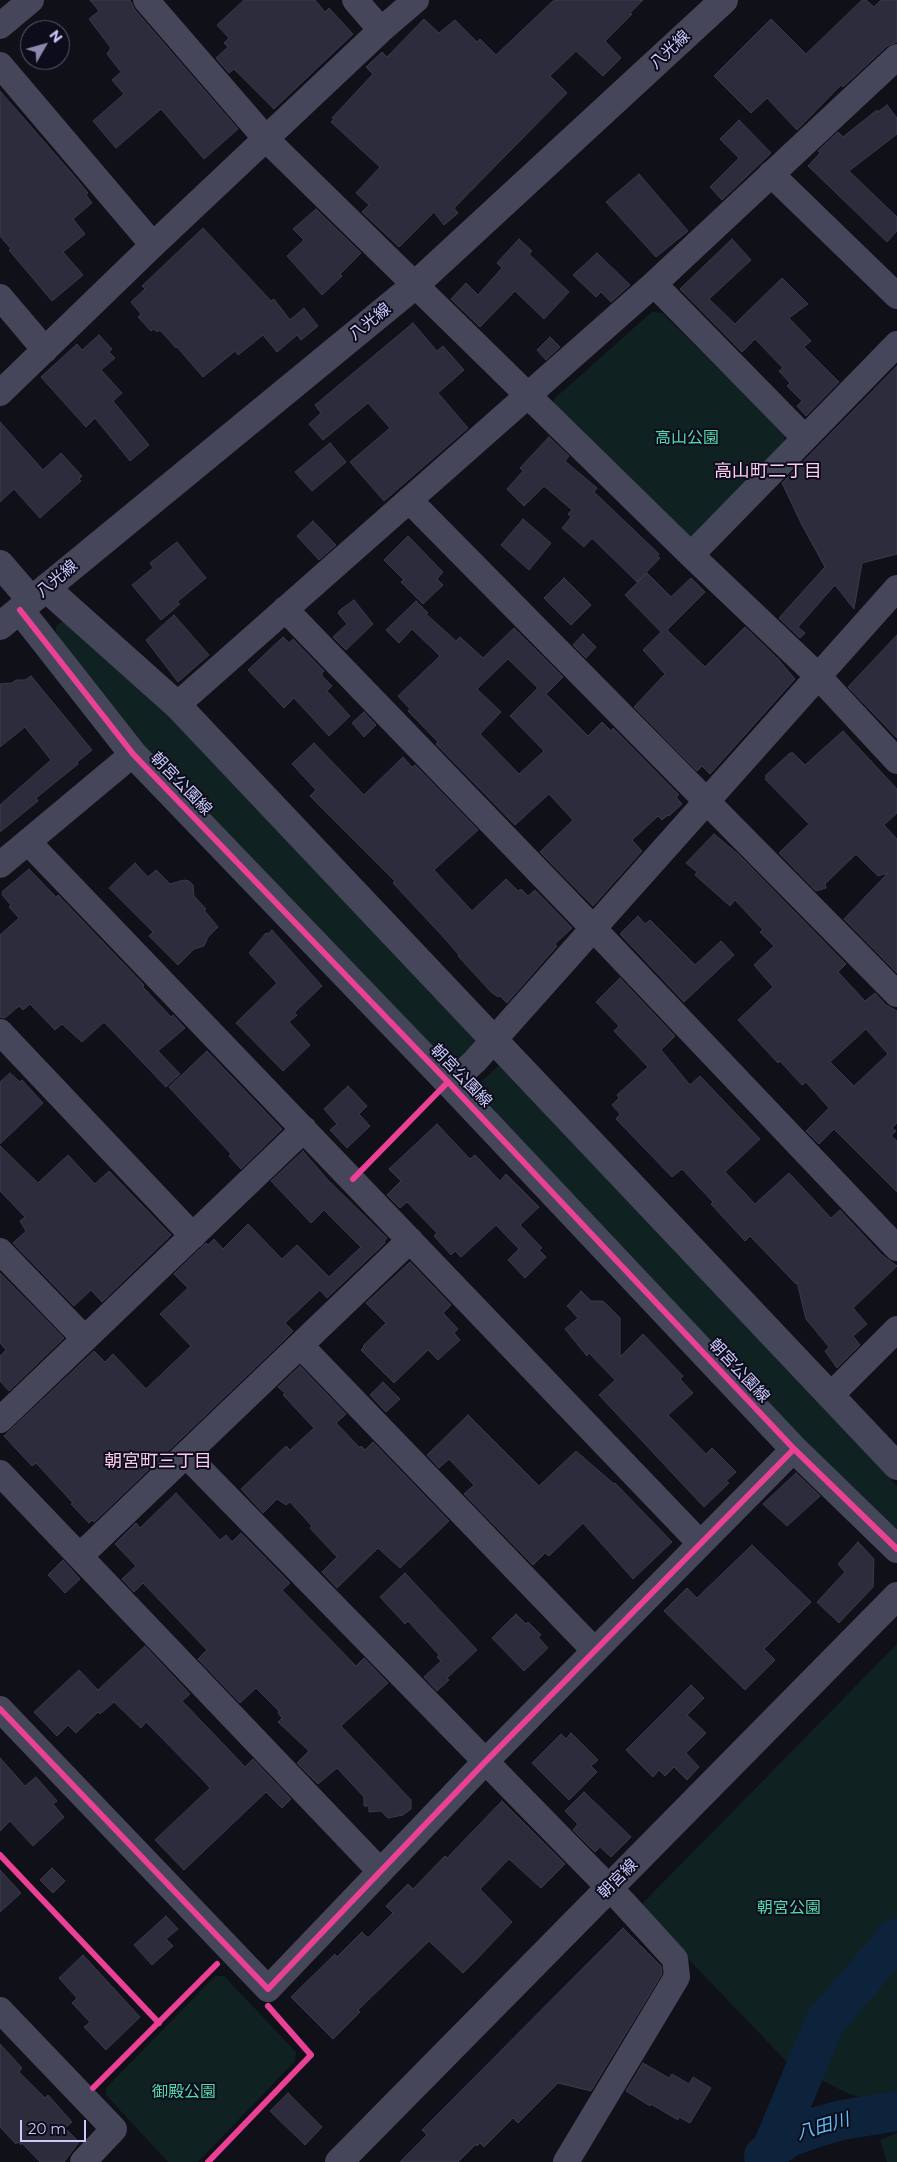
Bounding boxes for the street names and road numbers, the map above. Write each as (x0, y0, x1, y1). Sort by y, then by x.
street label: 八光線 (646, 27, 694, 73)
street label: 八光線 (345, 299, 395, 345)
street label: 八光線 (32, 556, 82, 602)
street label: 朝宮公園線 (146, 749, 216, 819)
street label: 朝宮公園線 (426, 1041, 496, 1111)
street label: 朝宮公園線 (705, 1335, 773, 1407)
street label: 朝宮線 (594, 1855, 642, 1903)

